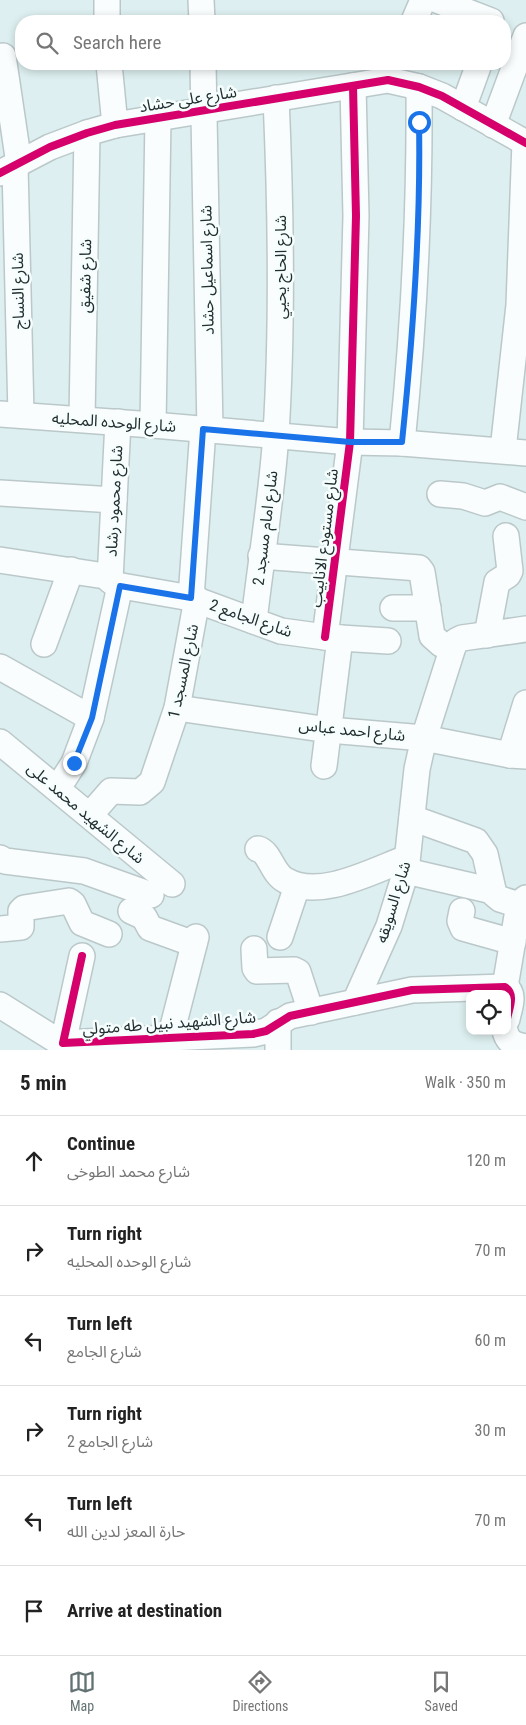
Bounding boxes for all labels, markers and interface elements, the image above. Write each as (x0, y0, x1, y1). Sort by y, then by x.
search box (15, 15, 511, 70)
icon: search (33, 29, 61, 57)
text: Search here (73, 31, 161, 54)
street label: شارع على حشاد (138, 82, 239, 119)
route start (408, 111, 431, 134)
street label: شارع اسماعيل حشاد (196, 205, 221, 335)
street label: شارع الحاج يحيي (271, 215, 293, 319)
street label: شارع شفيق (75, 239, 98, 313)
street label: شارع النساج (8, 252, 31, 330)
street label: شارع الوحده المحليه (51, 408, 177, 439)
street label: شارع محمود رشاد (102, 445, 129, 557)
street label: شارع مستودع الانابيب (306, 468, 345, 609)
street label: شارع امام مسجد 2 (249, 470, 284, 587)
street label: شارع الجامع 2 (206, 595, 295, 644)
street label: شارع المسجد 1 (164, 622, 205, 721)
street label: شارع احمد عباس (297, 715, 406, 748)
route end (63, 752, 86, 775)
street label: شارع الشهيد محمد على (22, 758, 149, 870)
street label: شارع السويقه (372, 859, 417, 946)
map controls (466, 990, 511, 1035)
button: locate (466, 990, 511, 1035)
street label: شارع الشهيد نبيل طه متولي (82, 1007, 257, 1042)
text: 5 min (20, 1071, 67, 1095)
text: Walk · 350 m (425, 1073, 506, 1092)
text: Continue (67, 1132, 135, 1155)
icon: ahead (20, 1147, 48, 1175)
text: 120 m (467, 1151, 506, 1170)
text: شارع محمد الطوخى (67, 1162, 190, 1181)
text: Turn right (67, 1222, 142, 1245)
icon: right (20, 1237, 48, 1265)
text: 70 m (474, 1241, 506, 1260)
text: شارع الوحده المحليه (67, 1252, 191, 1271)
text: Turn left (67, 1312, 132, 1335)
icon: left (20, 1327, 48, 1355)
text: 60 m (474, 1331, 506, 1350)
text: شارع الجامع (67, 1342, 142, 1361)
text: Turn right (67, 1402, 142, 1425)
icon: right (20, 1417, 48, 1445)
text: 30 m (474, 1421, 506, 1440)
text: شارع الجامع 2 (67, 1432, 153, 1451)
text: Turn left (67, 1492, 132, 1515)
icon: left (20, 1507, 48, 1535)
text: 70 m (474, 1511, 506, 1530)
text: حارة المعز لدين الله (67, 1522, 185, 1541)
icon: arrive (20, 1597, 48, 1625)
text: Arrive at destination (67, 1599, 222, 1622)
tab: Map (68, 1668, 96, 1714)
tab: Directions (232, 1668, 288, 1714)
tab: Saved (425, 1668, 458, 1714)

